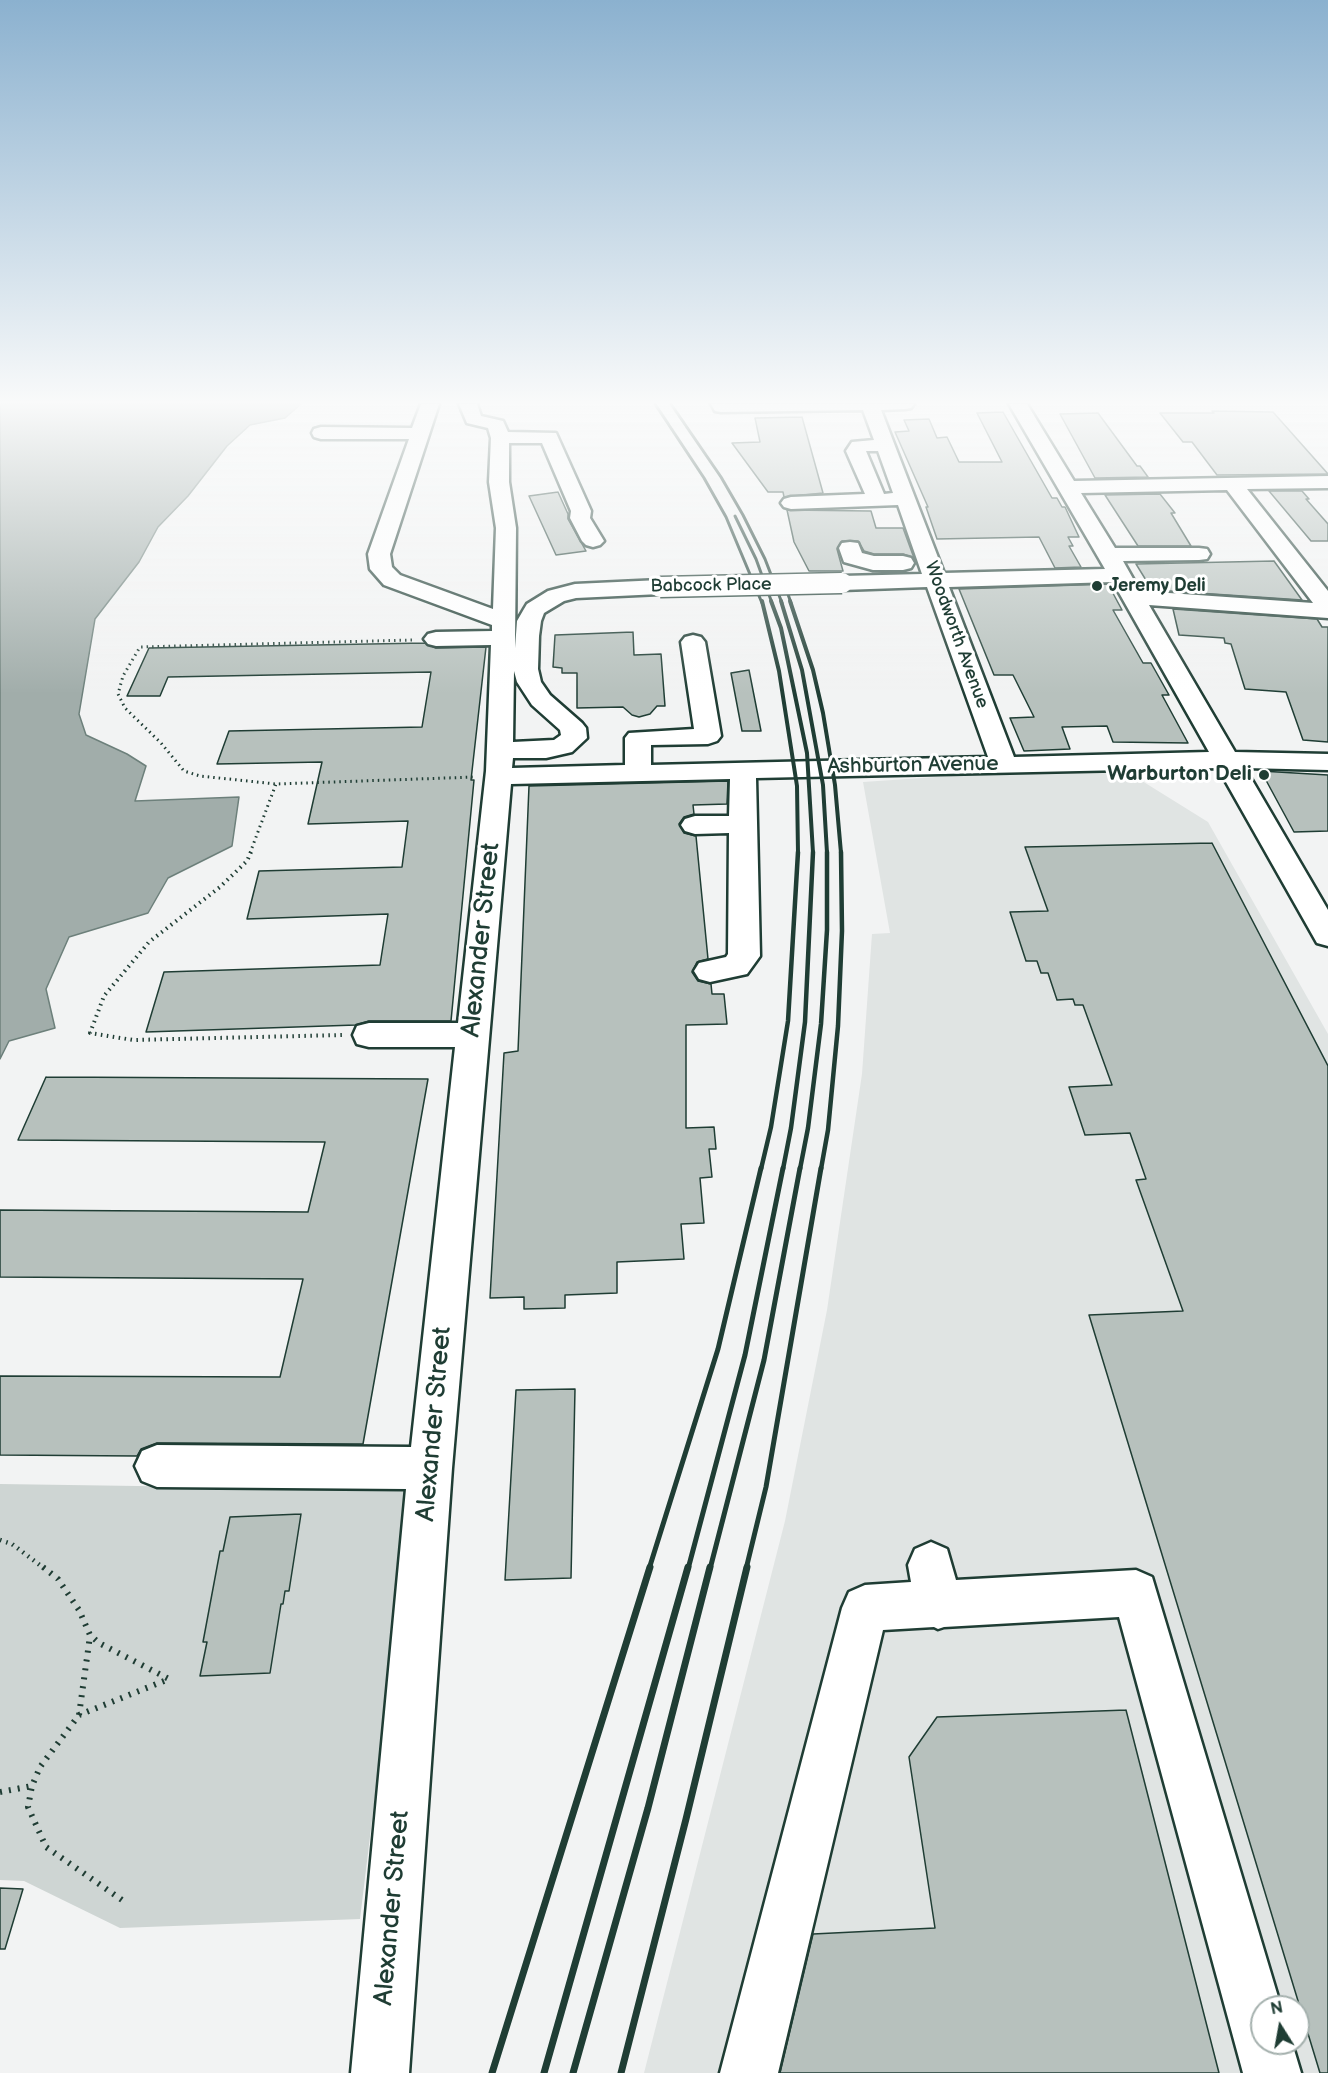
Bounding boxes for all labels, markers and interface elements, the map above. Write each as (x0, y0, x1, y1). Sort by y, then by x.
street label: Woodworth Avenue (919, 558, 993, 712)
street label: Babcock Place (650, 574, 772, 598)
place label: Jeremy Deli (1109, 575, 1206, 597)
marker: Jeremy Deli (1090, 579, 1104, 593)
street label: Ashburton Avenue (827, 752, 999, 780)
place label: Warburton Deli (1107, 762, 1252, 788)
marker: Warburton Deli (1257, 768, 1271, 782)
street label: Alexander Street (456, 841, 508, 1039)
street label: Alexander Street (411, 1325, 459, 1523)
street label: Alexander Street (369, 1809, 417, 2007)
north arrow (1250, 1995, 1310, 2055)
text: N (1269, 1998, 1285, 2019)

